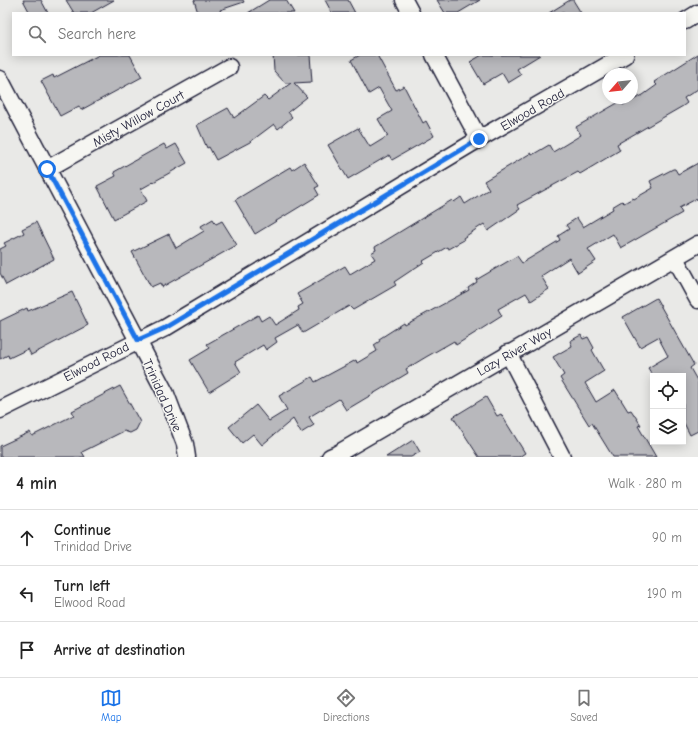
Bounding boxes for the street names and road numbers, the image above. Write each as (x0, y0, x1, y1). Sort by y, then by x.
street label: Elwood Road (498, 85, 567, 134)
street label: Misty Willow Court (90, 86, 188, 150)
street label: Lazy River Way (474, 324, 554, 379)
street label: Elwood Road (61, 339, 131, 384)
street label: Trinidad Drive (140, 357, 185, 434)

